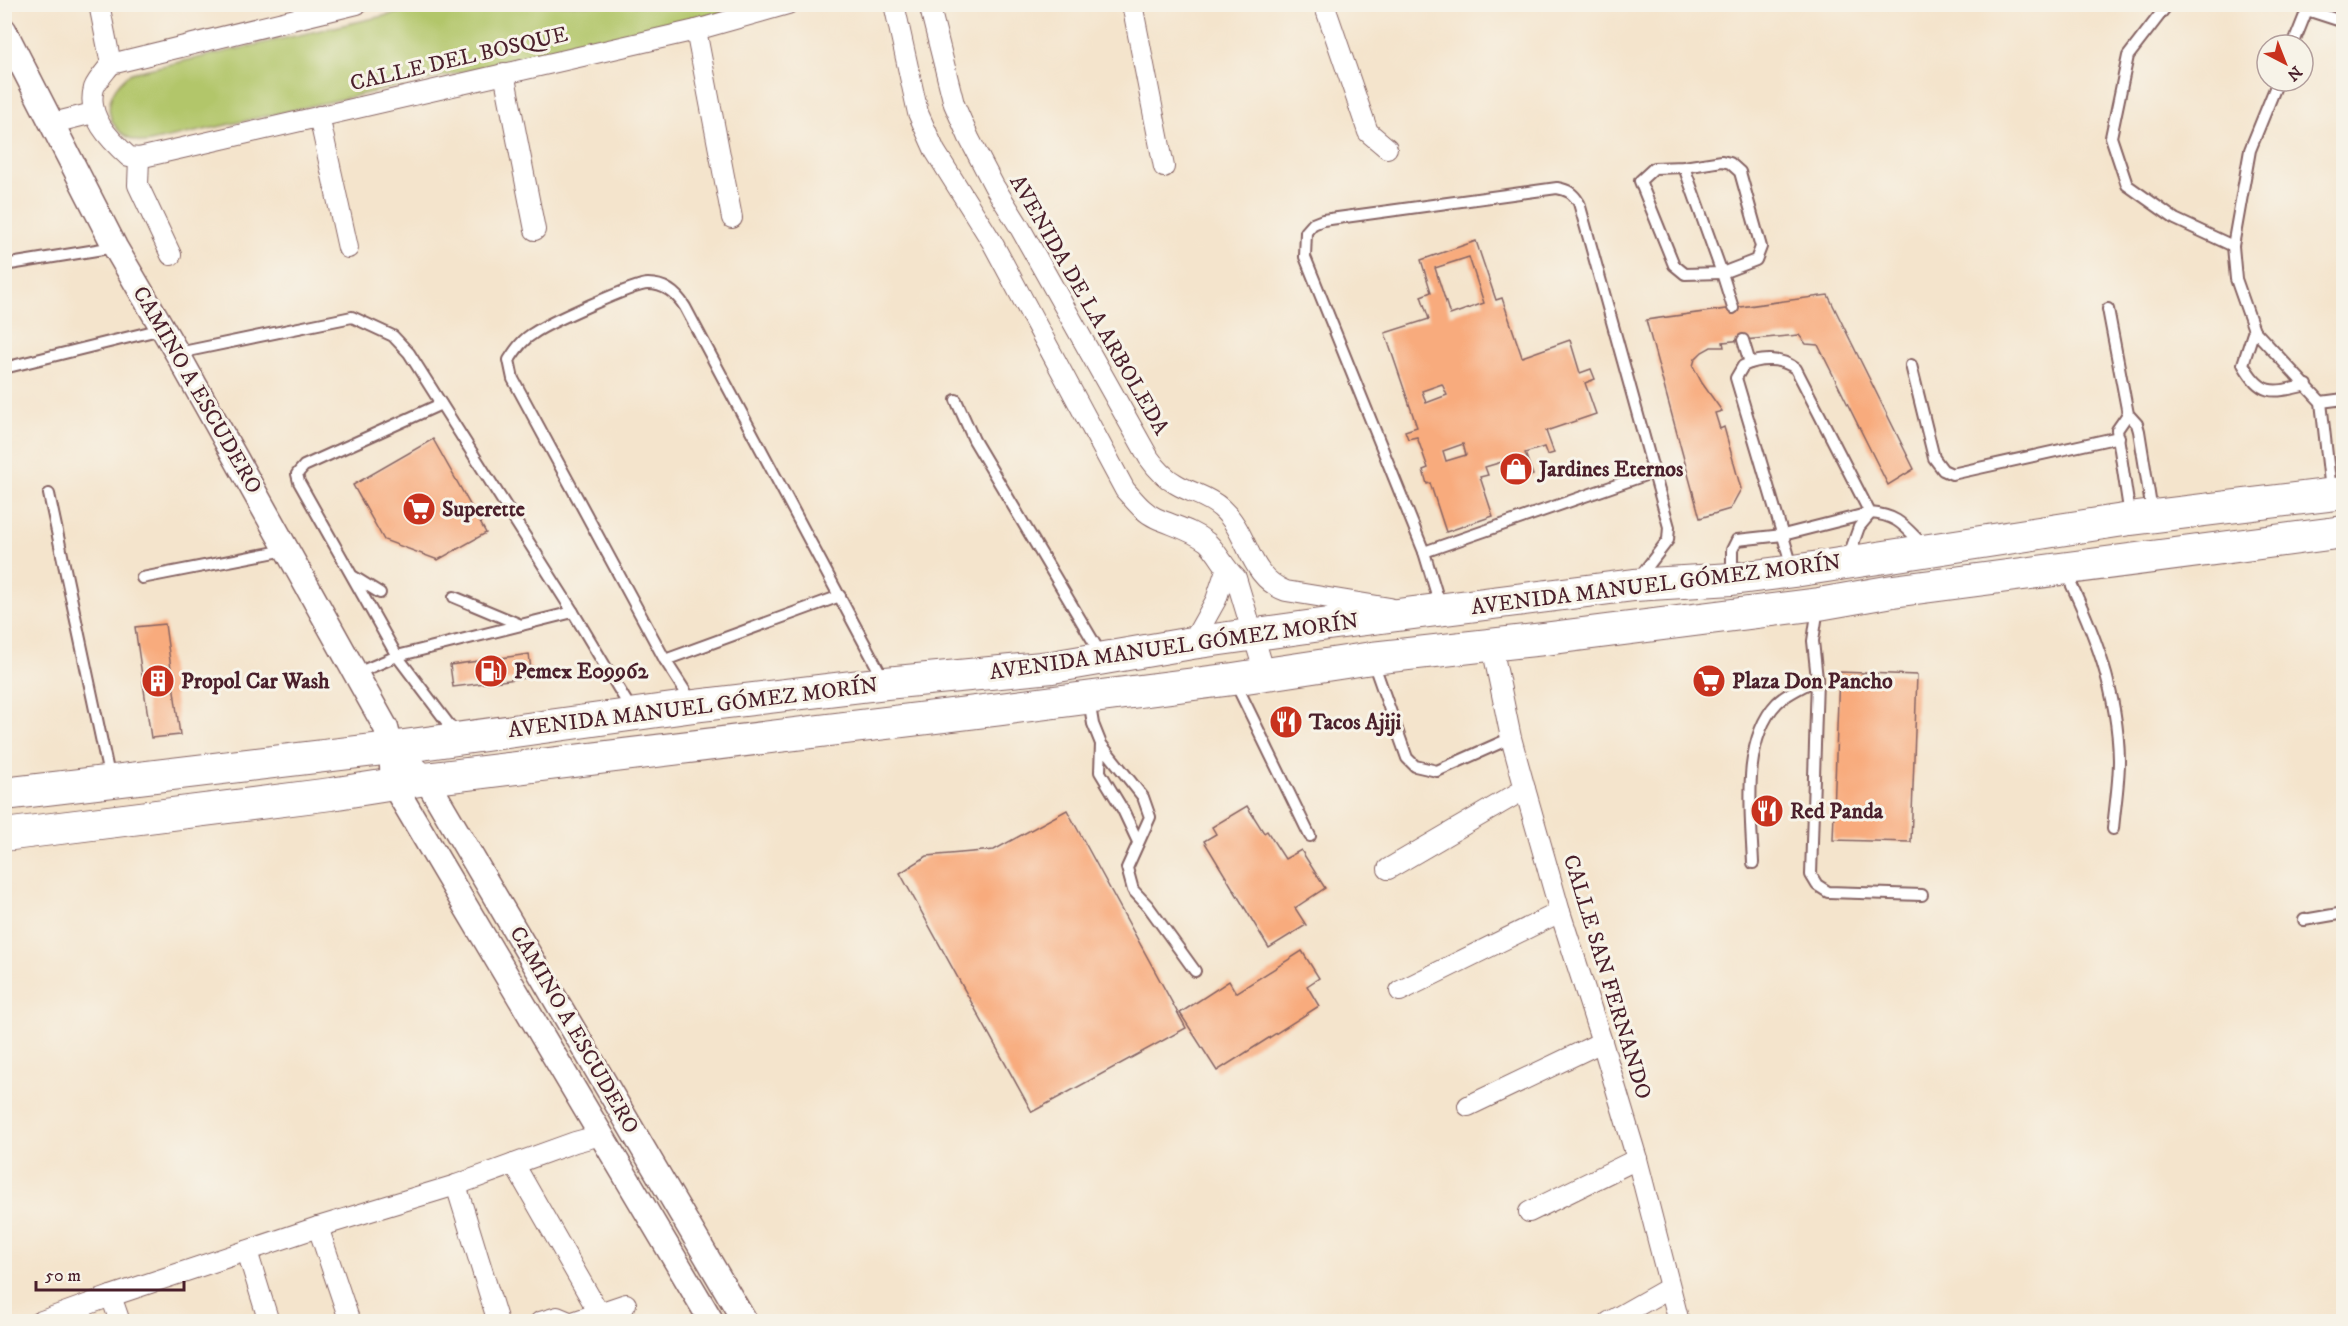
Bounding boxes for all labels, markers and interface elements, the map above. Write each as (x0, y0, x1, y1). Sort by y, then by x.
street label: CALLE DEL BOSQUE (347, 21, 571, 97)
north arrow (2255, 33, 2315, 93)
text: N (2283, 62, 2306, 85)
street label: AVENIDA DE LA ARBOLEDA (1003, 170, 1175, 441)
street label: CAMINO A ESCUDERO (127, 281, 267, 499)
shop icon: Jardines Eternos (1498, 451, 1534, 487)
place label: Jardines Eternos (1536, 456, 1684, 483)
supermarket icon: Superette (401, 491, 437, 527)
place label: Superette (442, 496, 525, 523)
street label: AVENIDA MANUEL GÓMEZ MORÍN (1469, 548, 1843, 621)
street label: AVENIDA MANUEL GÓMEZ MORÍN (988, 607, 1360, 686)
fuel station icon: Pemex E09962 (473, 653, 509, 689)
place label: Pemex E09962 (514, 658, 649, 685)
building icon: Propol Car Wash (140, 663, 176, 699)
supermarket icon: Plaza Don Pancho (1691, 663, 1727, 699)
place label: Propol Car Wash (181, 668, 330, 695)
place label: Plaza Don Pancho (1732, 668, 1893, 695)
street label: AVENIDA MANUEL GÓMEZ MORÍN (506, 671, 880, 744)
restaurant icon: Tacos Ajiji (1268, 704, 1304, 740)
place label: Tacos Ajiji (1308, 709, 1401, 737)
restaurant icon: Red Panda (1749, 793, 1785, 829)
place label: Red Panda (1790, 798, 1884, 825)
street label: CALLE SAN FERNANDO (1557, 851, 1657, 1103)
street label: CAMINO A ESCUDERO (504, 921, 644, 1139)
scale bar (36, 1254, 184, 1292)
text: 50 m (45, 1265, 81, 1287)

